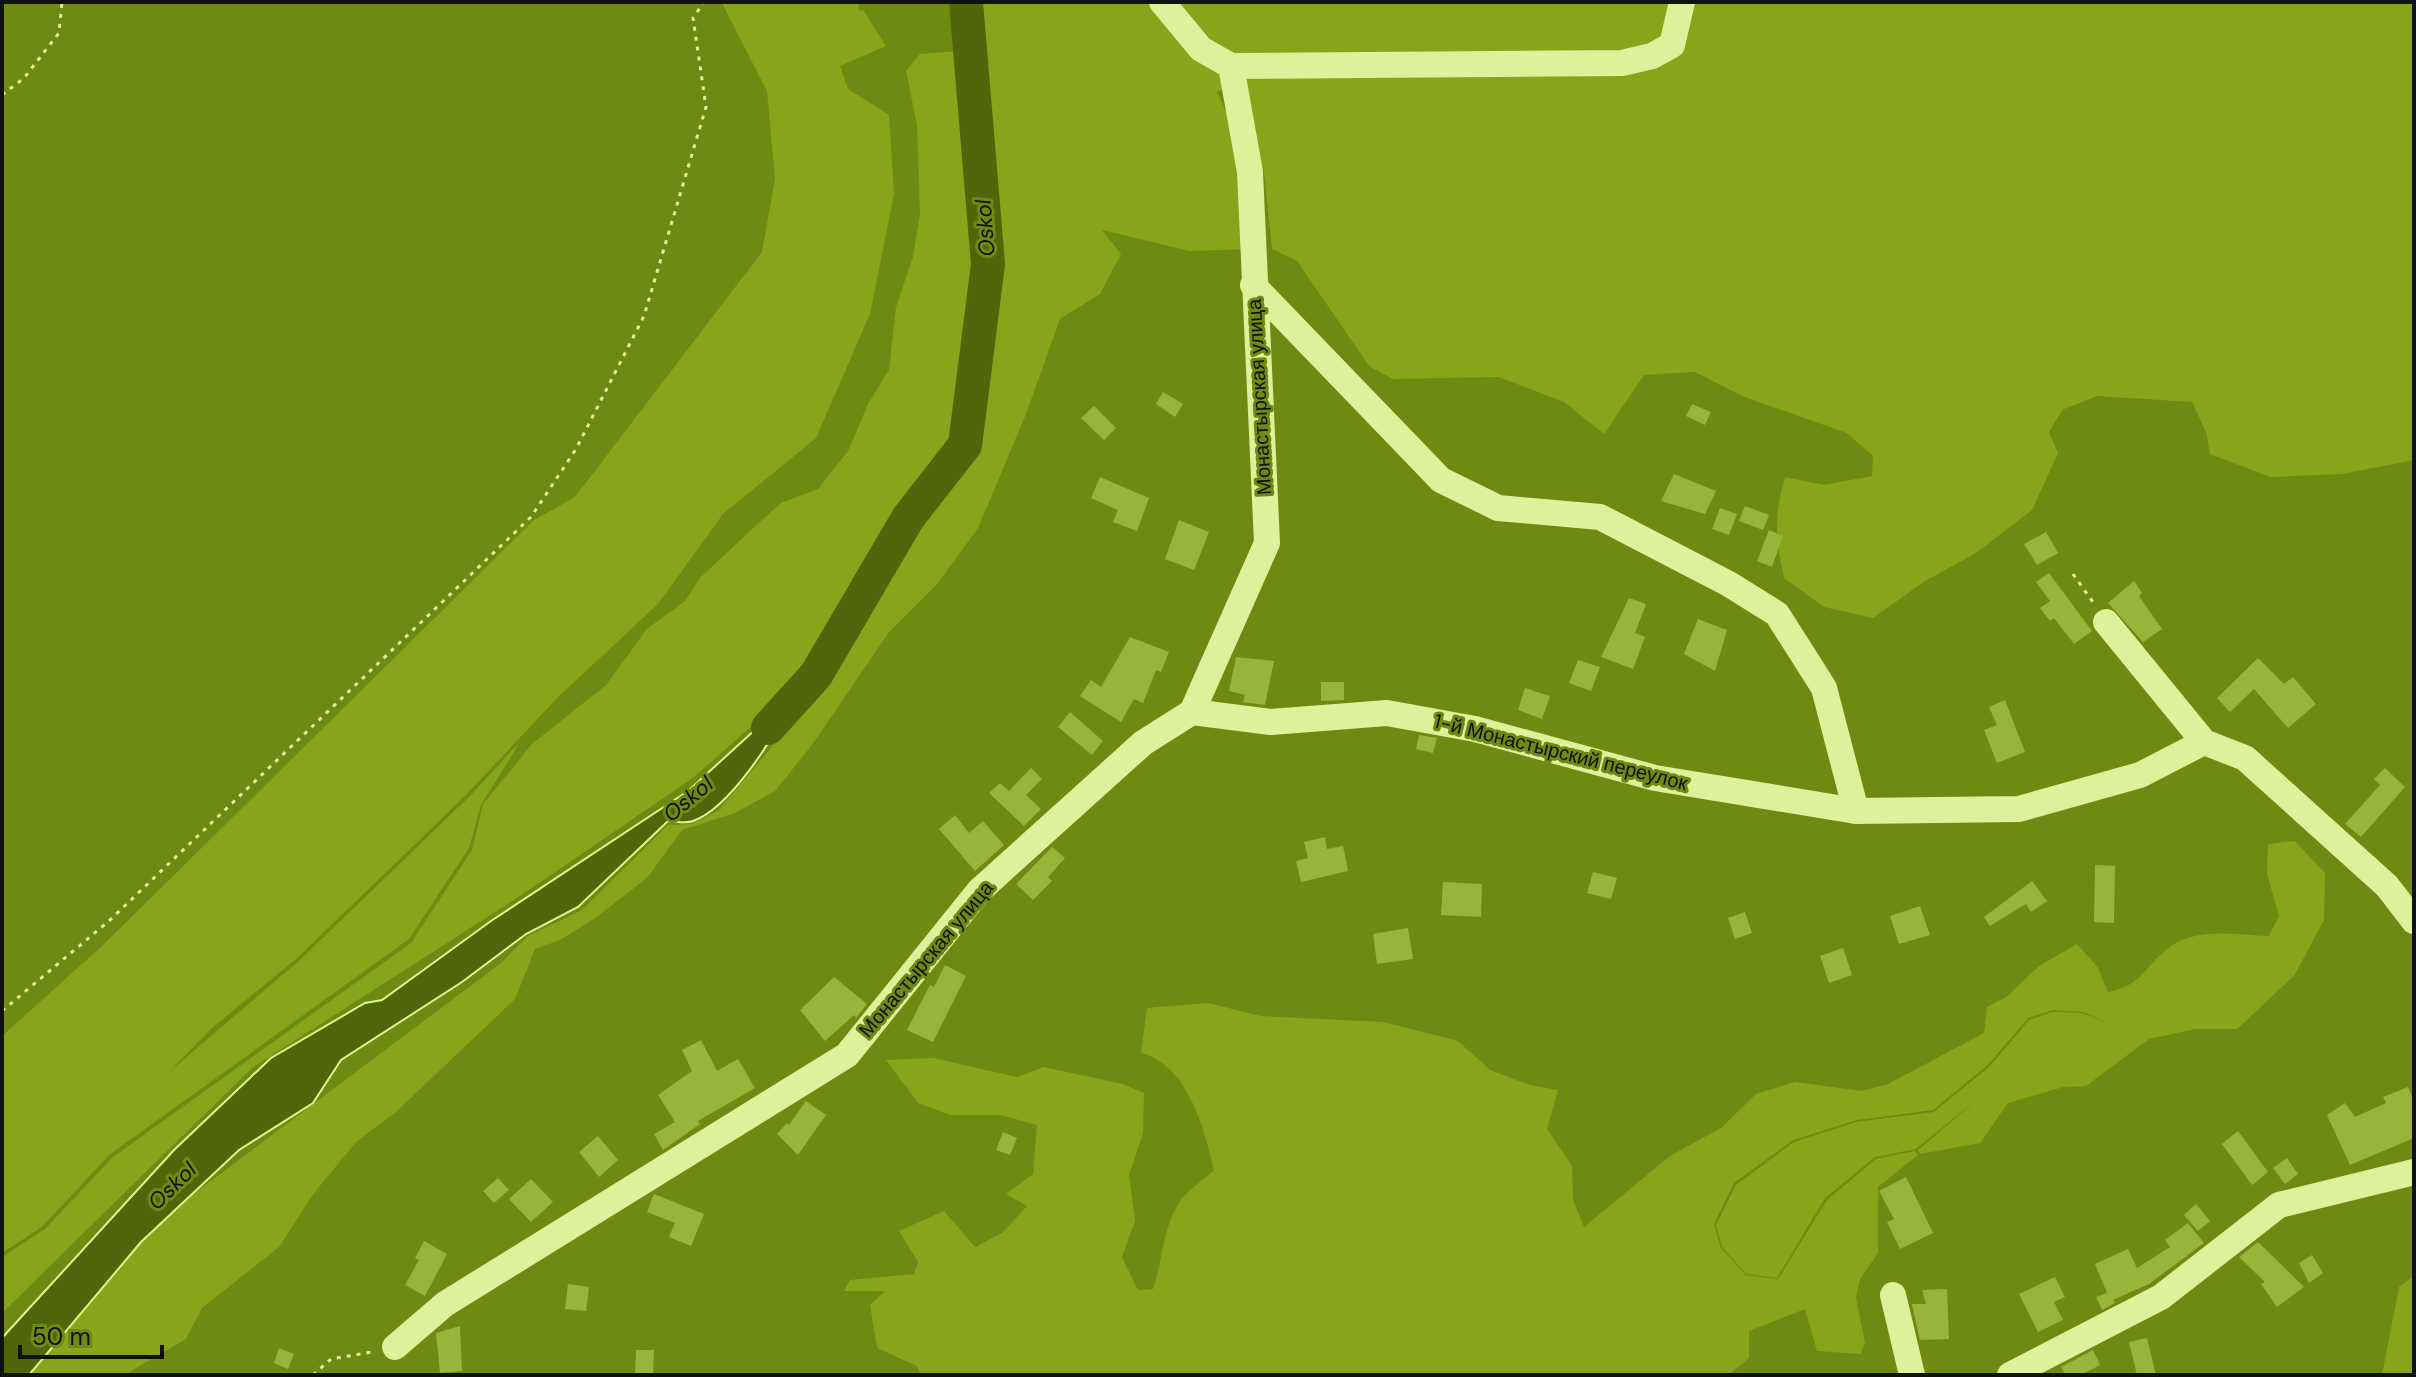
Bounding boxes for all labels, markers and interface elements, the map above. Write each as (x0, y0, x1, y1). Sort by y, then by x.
water label: Oskol (968, 197, 1001, 257)
street label: Монастырская улица (1241, 297, 1277, 496)
street label: 1-й Монастырский переулок (1432, 708, 1691, 796)
water label: Oskol (657, 769, 720, 828)
street label: Монастырская улица (853, 875, 1000, 1043)
water label: Oskol (141, 1155, 203, 1216)
scale bar (20, 1309, 162, 1359)
text: 50 m (32, 1321, 91, 1352)

